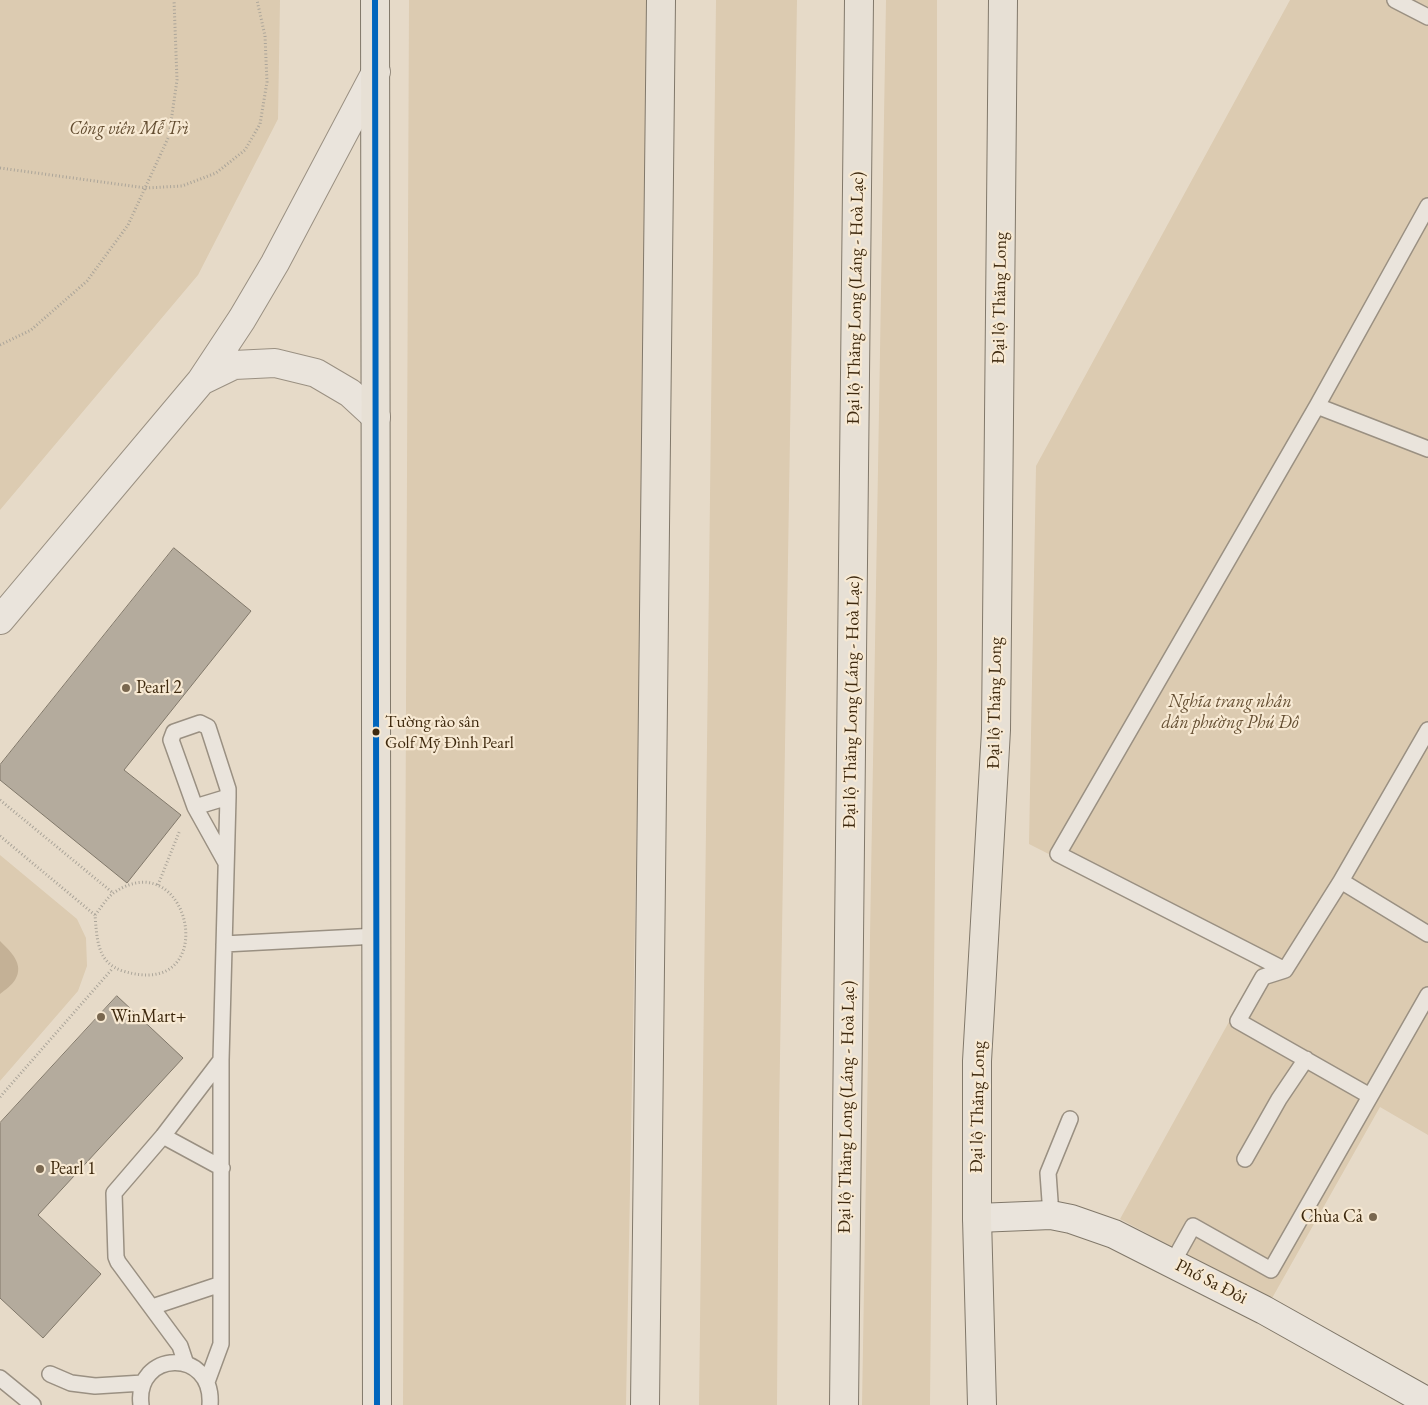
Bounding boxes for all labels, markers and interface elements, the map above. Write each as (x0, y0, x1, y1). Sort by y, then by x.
park label: Công viên Mễ Trì (69, 118, 189, 140)
street label: Đại lộ Thăng Long (Láng - Hoà Lạc) (843, 171, 869, 425)
street label: Đại lộ Thăng Long (988, 232, 1012, 364)
street label: Đại lộ Thăng Long (Láng - Hoà Lạc) (839, 575, 865, 829)
street label: Đại lộ Thăng Long (983, 637, 1007, 769)
place label: Pearl 2 (136, 677, 182, 699)
marker: Pearl 2 (120, 682, 132, 694)
park label: Nghĩa trang nhân dân phường Phú Đô (1161, 691, 1299, 734)
place label: Tường rào sân Golf Mỹ Đình Pearl (385, 712, 514, 752)
marker: Tường rào sân Golf Mỹ Đình Pearl (371, 727, 381, 737)
street label: Đại lộ Thăng Long (Láng - Hoà Lạc) (834, 980, 860, 1234)
place label: WinMart+ (111, 1006, 186, 1028)
marker: WinMart+ (95, 1011, 107, 1023)
street label: Đại lộ Thăng Long (966, 1041, 990, 1173)
place label: Pearl 1 (50, 1158, 96, 1180)
marker: Pearl 1 (34, 1163, 46, 1175)
place label: Chùa Cả (1301, 1206, 1363, 1228)
marker: Chùa Cả (1367, 1211, 1379, 1223)
street label: Phố Sa Đôi (1171, 1255, 1251, 1309)

